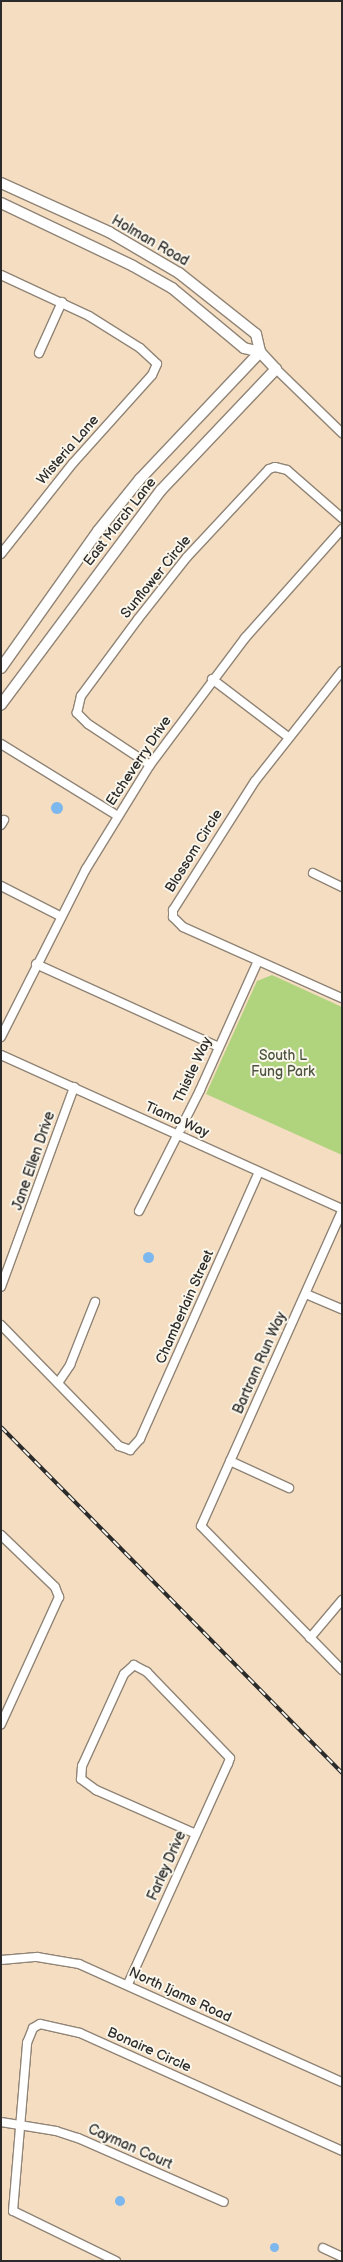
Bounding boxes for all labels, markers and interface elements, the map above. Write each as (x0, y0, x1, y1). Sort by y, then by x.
street label: Holman Road (108, 212, 192, 270)
street label: Wisteria Lane (33, 412, 103, 488)
street label: East March Lane (80, 474, 160, 570)
street label: Sunflower Circle (117, 532, 195, 622)
street label: Etcheverry Drive (103, 713, 175, 809)
street label: Blossom Circle (162, 806, 226, 896)
street label: Thistle Way (170, 1034, 216, 1106)
park label: South L Fung Park (251, 1048, 315, 1080)
street label: Tiamo Way (142, 1098, 212, 1142)
street label: Jane Ellen Drive (9, 1109, 59, 1213)
street label: Chamberlain Street (152, 1247, 218, 1367)
street label: Bartram Run Way (230, 1309, 290, 1417)
street label: Farley Drive (144, 1828, 190, 1904)
street label: North Ijams Road (126, 1964, 234, 2026)
street label: Bonaire Circle (104, 2024, 194, 2076)
street label: Cayman Court (85, 2121, 175, 2173)

